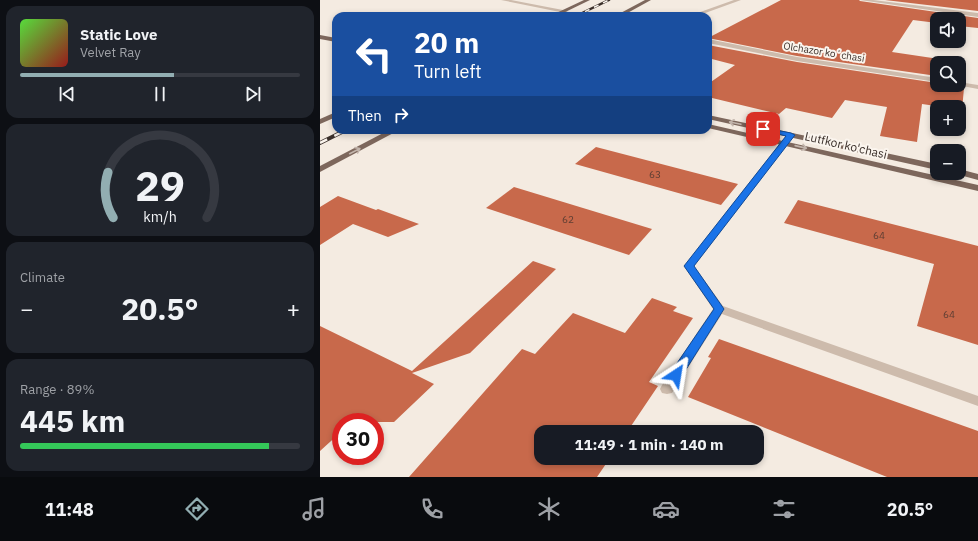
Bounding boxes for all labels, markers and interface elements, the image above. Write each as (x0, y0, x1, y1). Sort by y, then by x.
map controls (930, 12, 966, 180)
button: sound (930, 12, 966, 48)
text: 20 m (414, 24, 479, 61)
text: Static Love (80, 25, 157, 44)
icon: left (348, 28, 400, 80)
street label: Olchazor koʻchasi (782, 39, 866, 65)
text: Velvet Ray (80, 44, 141, 61)
button: search (930, 56, 966, 92)
text: Turn left (414, 60, 482, 83)
icon: previous (56, 83, 78, 105)
icon: pause (149, 83, 171, 105)
icon: next (242, 83, 264, 105)
button: + (930, 100, 966, 136)
icon: right (390, 104, 412, 126)
text: Then (348, 106, 382, 125)
pin (746, 112, 780, 146)
one-way arrow (729, 118, 742, 126)
icon: arrive (752, 118, 774, 140)
street label: Lutfkor ko'chasi (803, 128, 889, 162)
one-way arrow (794, 144, 807, 151)
button: − (930, 144, 966, 180)
one-way arrow (348, 147, 360, 154)
text: 29 (135, 157, 185, 211)
house number: 63 (649, 168, 661, 181)
text: km/h (143, 206, 177, 225)
house number: 62 (562, 213, 574, 226)
house number: 64 (873, 229, 885, 242)
text: Climate (20, 269, 65, 286)
text: 20.5° (121, 289, 199, 328)
text: − (20, 294, 33, 323)
text: + (287, 294, 300, 323)
house number: 64 (943, 308, 955, 321)
position arrow (655, 354, 697, 396)
text: Range · 89% (20, 381, 94, 398)
text: 445 km (20, 401, 125, 440)
speed limit sign: 30 (332, 413, 384, 465)
text: 11:49 · 1 min · 140 m (575, 435, 723, 454)
icon: directions (183, 495, 211, 523)
icon: music (300, 495, 328, 523)
icon: phone (418, 495, 446, 523)
icon: climate (535, 495, 563, 523)
icon: car (652, 495, 680, 523)
icon: filters (770, 495, 798, 523)
text: 11:48 (45, 498, 94, 521)
text: 20.5° (887, 498, 933, 521)

